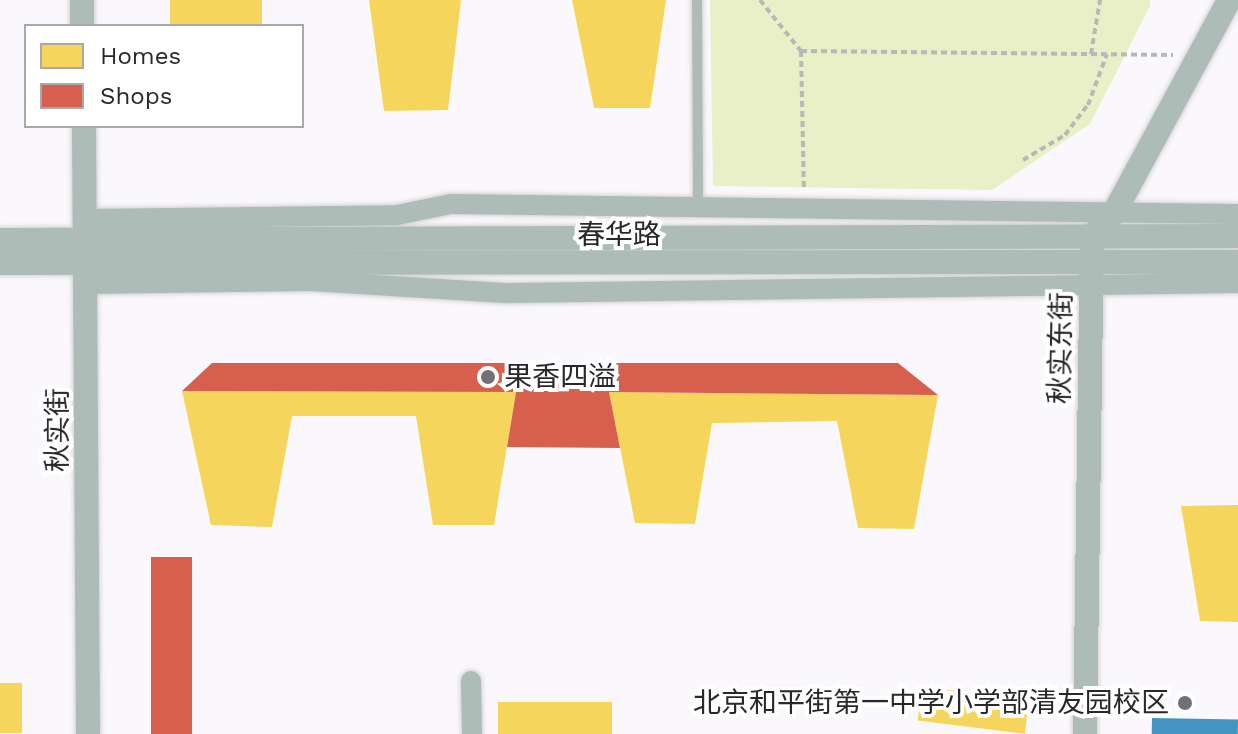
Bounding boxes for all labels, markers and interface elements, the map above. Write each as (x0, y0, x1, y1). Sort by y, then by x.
legend (24, 24, 304, 128)
text: Homes (100, 42, 181, 70)
text: Shops (100, 82, 172, 110)
street label: 春华路 (577, 218, 661, 252)
street label: 秋实东街 (1043, 292, 1079, 404)
place label: 果香四溢 (504, 360, 616, 394)
marker: 果香四溢 (479, 368, 497, 386)
street label: 秋实街 (41, 388, 75, 472)
place label: 北京和平街第一中学小学部清友园校区 (693, 686, 1169, 720)
marker: 北京和平街第一中学小学部清友园校区 (1176, 694, 1194, 712)

